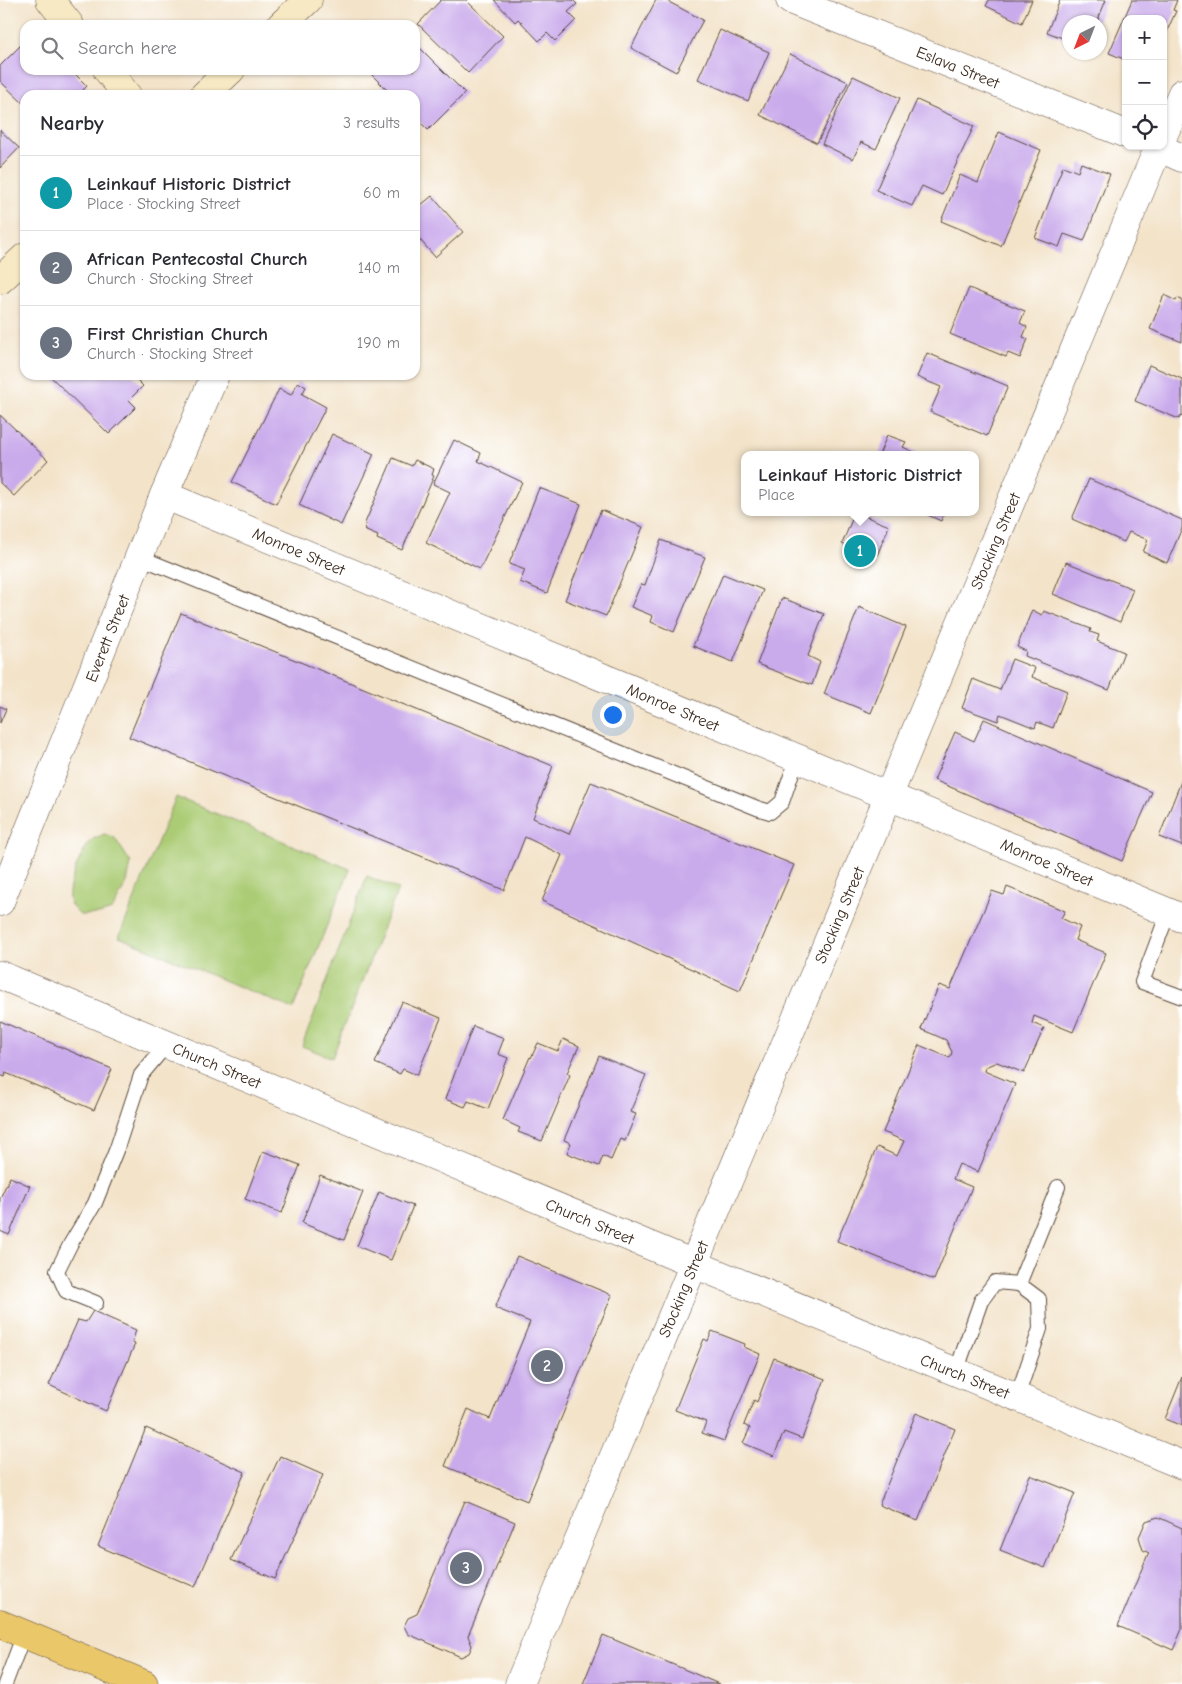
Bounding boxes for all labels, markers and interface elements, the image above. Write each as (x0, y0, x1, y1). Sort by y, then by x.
north arrow (1062, 15, 1107, 60)
map controls (1122, 15, 1167, 150)
button: + (1122, 15, 1167, 60)
search box (20, 20, 420, 75)
icon: search (38, 34, 66, 62)
text: Search here (78, 37, 177, 59)
street label: Eslava Street (913, 43, 1002, 93)
button: − (1122, 60, 1167, 105)
button: locate (1122, 105, 1167, 150)
text: Nearby (40, 111, 104, 135)
text: 3 results (343, 114, 400, 132)
text: Leinkauf Historic District (87, 173, 290, 195)
text: 1 (53, 184, 59, 202)
text: 60 m (363, 184, 400, 202)
text: Place · Stocking Street (87, 195, 240, 213)
text: African Pentecostal Church (87, 248, 308, 270)
text: 2 (52, 259, 60, 277)
text: 140 m (358, 259, 400, 277)
text: Church · Stocking Street (87, 270, 252, 288)
text: First Christian Church (87, 323, 268, 345)
text: 3 (52, 334, 60, 352)
text: 190 m (357, 334, 400, 352)
text: Church · Stocking Street (87, 345, 252, 363)
popup (741, 451, 979, 516)
text: Leinkauf Historic District (758, 464, 962, 486)
text: Place (758, 486, 795, 504)
street label: Stocking Street (967, 490, 1025, 592)
street label: Monroe Street (250, 524, 348, 580)
pin: 1 (844, 532, 876, 570)
street label: Everett Street (82, 592, 134, 685)
street label: Monroe Street (624, 680, 722, 736)
your location (600, 702, 626, 728)
street label: Monroe Street (998, 835, 1096, 891)
street label: Stocking Street (811, 864, 869, 966)
street label: Church Street (170, 1039, 264, 1093)
street label: Church Street (543, 1195, 637, 1249)
street label: Stocking Street (655, 1238, 713, 1340)
pin: 2 (531, 1347, 563, 1385)
street label: Church Street (918, 1351, 1012, 1403)
pin: 3 (450, 1549, 482, 1587)

